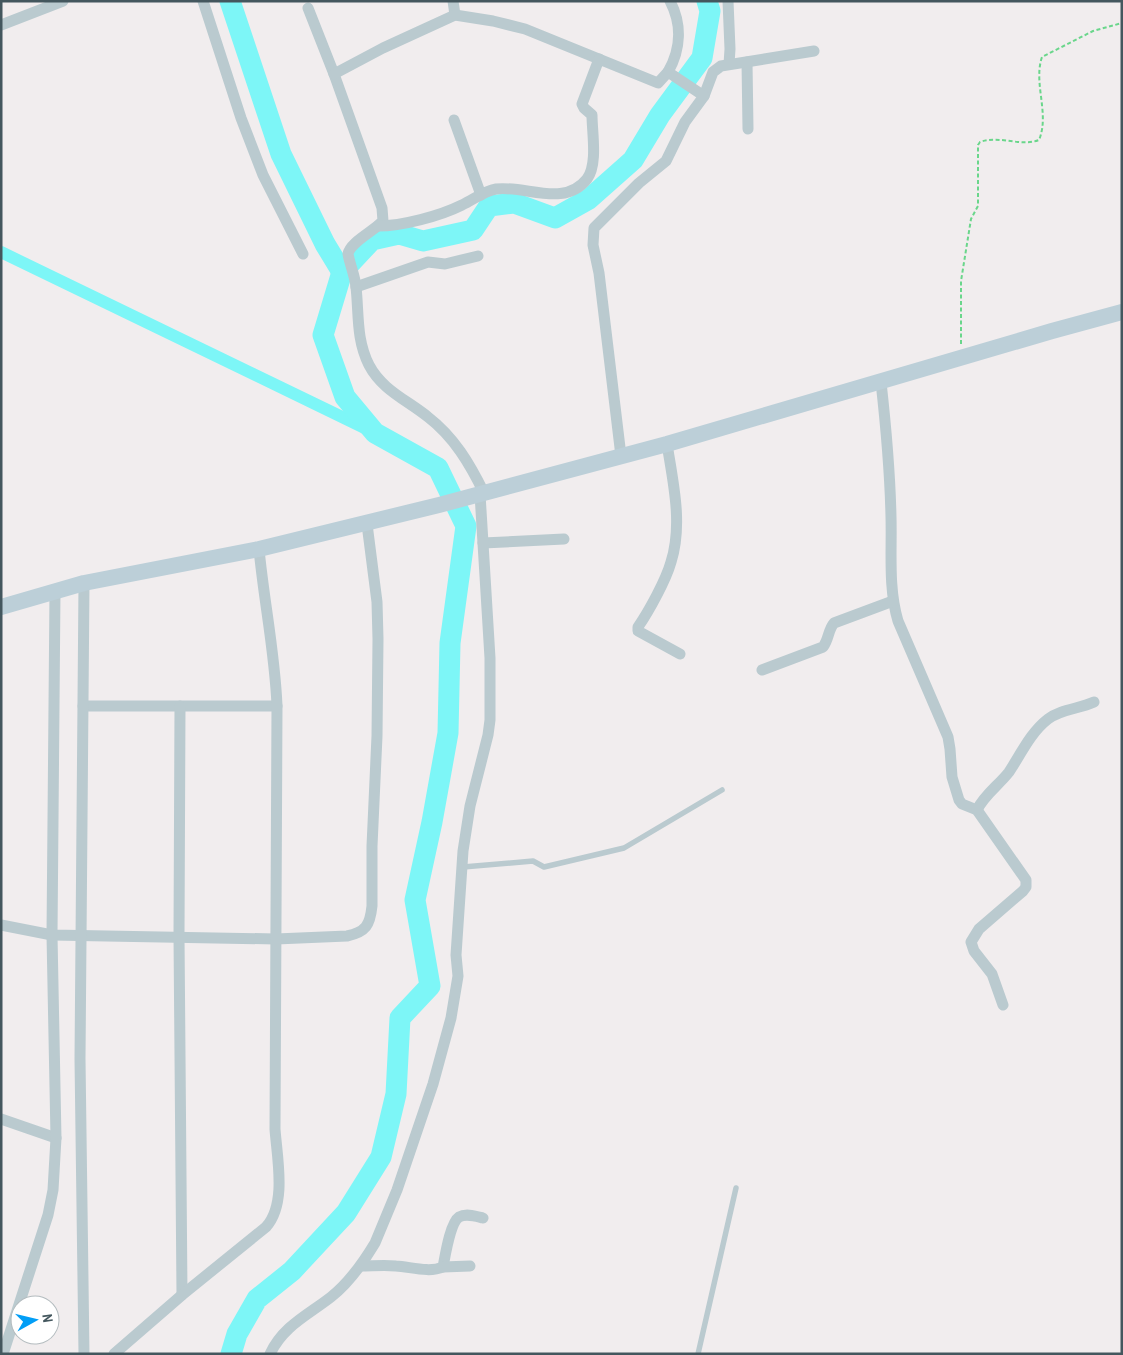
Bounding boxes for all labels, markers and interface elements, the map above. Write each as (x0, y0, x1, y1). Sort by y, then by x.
north arrow (10, 1295, 60, 1345)
text: N (38, 1313, 57, 1324)

